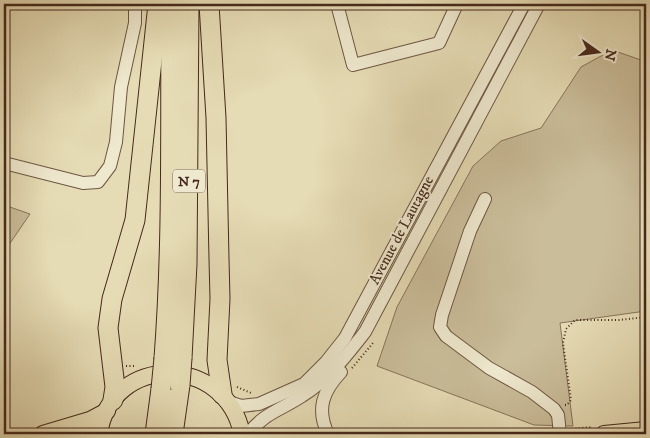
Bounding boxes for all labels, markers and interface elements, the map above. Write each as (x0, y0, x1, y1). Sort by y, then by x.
north arrow (572, 28, 622, 78)
text: N (599, 47, 620, 63)
road number: N 7 (173, 170, 205, 192)
street label: Avenue de Lautagne (365, 173, 438, 288)

